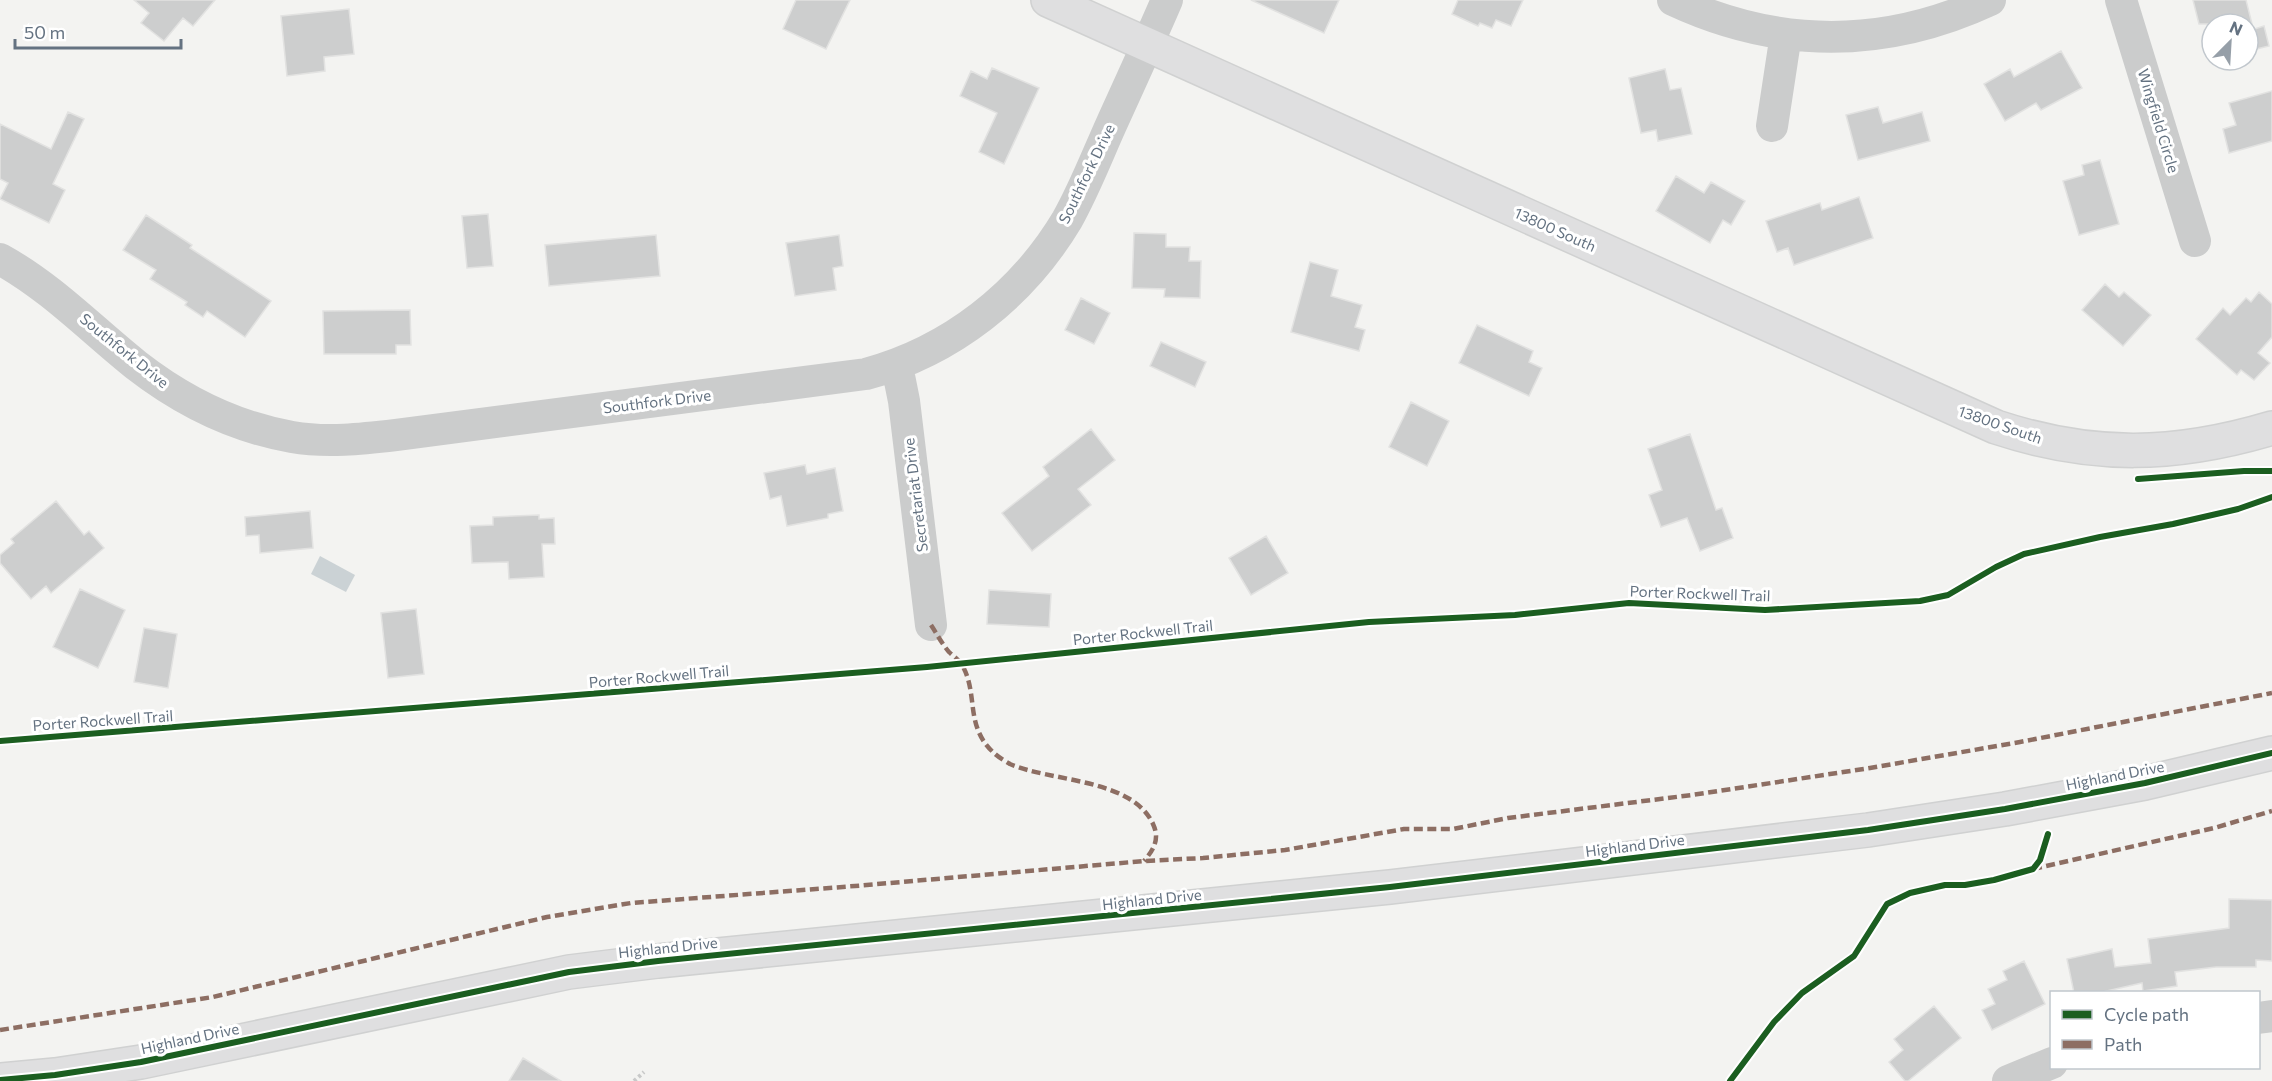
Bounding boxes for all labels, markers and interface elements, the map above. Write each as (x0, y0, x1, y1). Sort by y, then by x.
scale bar (15, 12, 182, 50)
north arrow (2200, 12, 2260, 72)
text: N (2227, 17, 2246, 39)
text: 50 m (24, 21, 65, 43)
street label: Wingfield Circle (2135, 66, 2183, 175)
street label: Southfork Drive (1054, 121, 1118, 226)
street label: 13800 South (1512, 203, 1599, 255)
street label: Southfork Drive (77, 309, 173, 391)
street label: Southfork Drive (602, 385, 712, 417)
street label: 13800 South (1956, 401, 2045, 447)
street label: Secretariat Drive (899, 437, 931, 553)
street label: Porter Rockwell Trail (1629, 582, 1771, 604)
street label: Porter Rockwell Trail (1072, 616, 1214, 648)
street label: Porter Rockwell Trail (588, 661, 730, 691)
street label: Porter Rockwell Trail (32, 706, 174, 734)
street label: Highland Drive (2064, 757, 2166, 793)
street label: Highland Drive (1584, 830, 1686, 860)
street label: Highland Drive (1101, 885, 1203, 913)
street label: Highland Drive (617, 933, 719, 961)
legend (2050, 991, 2260, 1069)
text: Cycle path (2104, 1003, 2189, 1025)
street label: Highland Drive (139, 1019, 241, 1057)
text: Path (2104, 1033, 2142, 1055)

